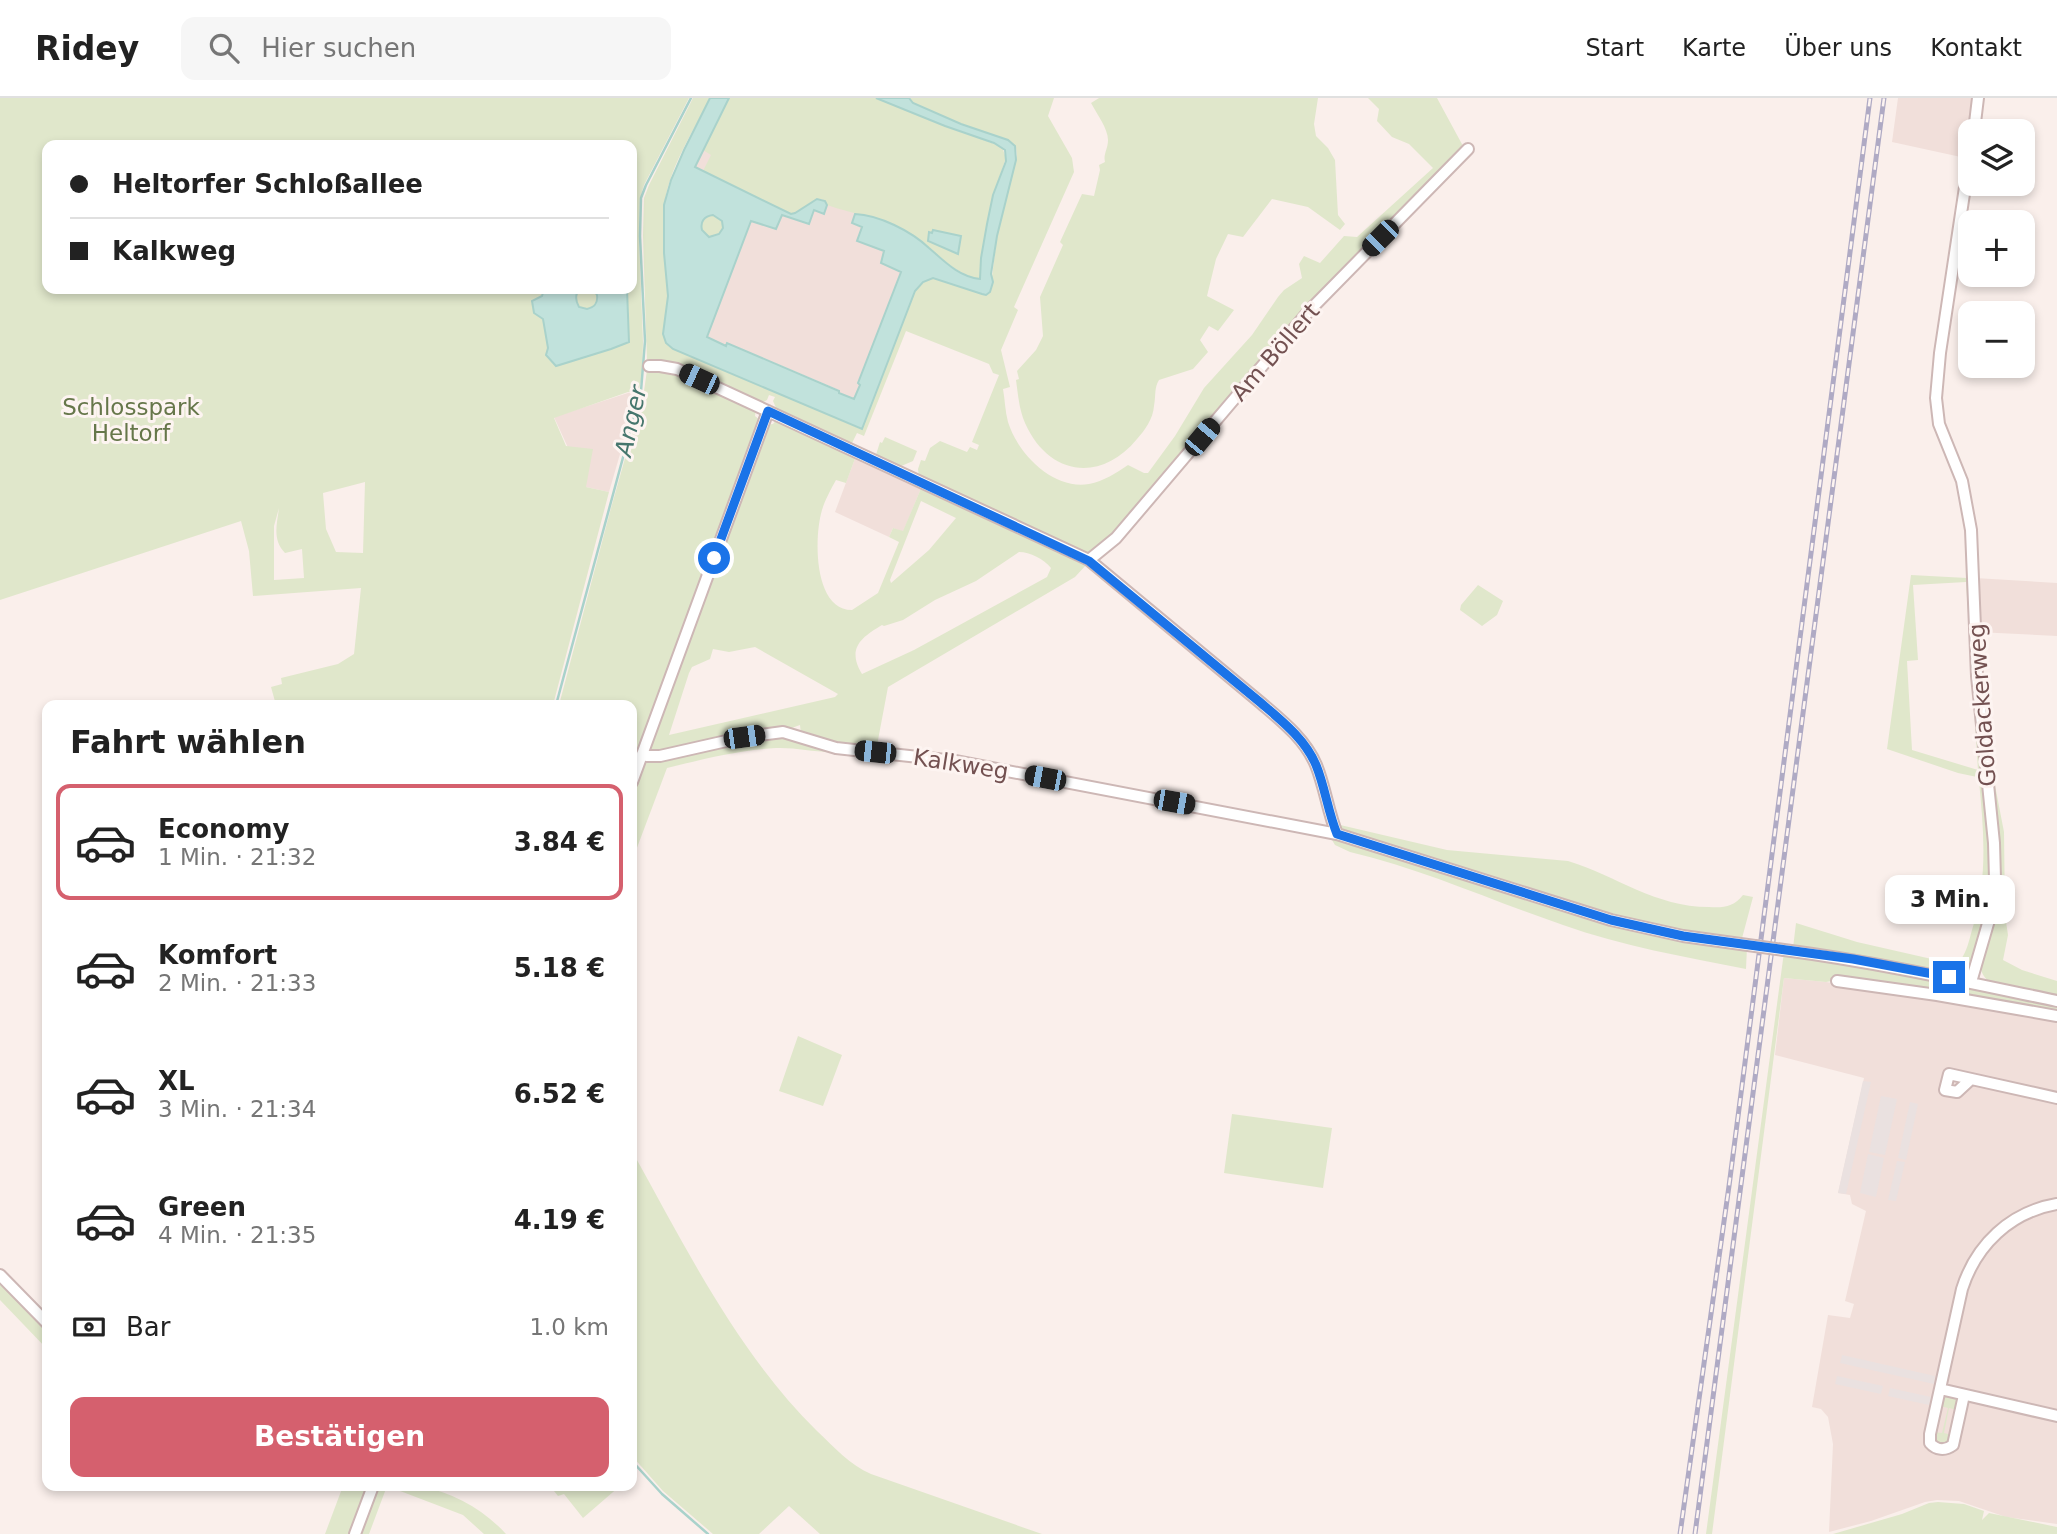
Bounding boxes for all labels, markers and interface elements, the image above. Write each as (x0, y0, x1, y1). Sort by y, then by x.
search box (181, 17, 671, 80)
text: Ridey (35, 29, 139, 68)
icon: search (205, 29, 243, 67)
text: Hier suchen (261, 33, 416, 63)
text: Start (1585, 34, 1644, 62)
text: Karte (1682, 34, 1746, 62)
text: Über uns (1784, 34, 1892, 62)
text: Kontakt (1930, 34, 2022, 62)
map controls (1958, 119, 2035, 378)
button: layers (1958, 119, 2035, 196)
text: Heltorfer Schloßallee (112, 169, 423, 199)
button: + (1958, 210, 2035, 287)
car (1358, 216, 1403, 260)
text: Kalkweg (112, 236, 236, 266)
street label: Am Böllert (1226, 298, 1324, 406)
button: − (1958, 301, 2035, 378)
car (676, 361, 723, 397)
water label: Anger (609, 381, 653, 461)
park label: Schlosspark Heltorf (62, 394, 201, 446)
car (1181, 414, 1224, 460)
route start (698, 542, 730, 574)
street label: Goldackerweg (1963, 623, 2001, 787)
text: Fahrt wählen (70, 723, 306, 761)
car (722, 724, 767, 750)
car (854, 739, 897, 765)
street label: Kalkweg (912, 744, 1010, 784)
car (1023, 764, 1068, 792)
car (1152, 788, 1197, 816)
icon: car (74, 811, 137, 874)
text: Economy (158, 814, 289, 844)
text: 3.84 € (514, 827, 605, 857)
text: 1 Min. · 21:32 (158, 844, 316, 870)
callout: 3 Min. (1884, 876, 2014, 924)
text: 3 Min. (1910, 886, 1990, 912)
icon: car (74, 937, 137, 1000)
text: Komfort (158, 940, 277, 970)
text: 5.18 € (514, 953, 605, 983)
route end (1933, 961, 1965, 993)
text: 2 Min. · 21:33 (158, 970, 316, 996)
icon: car (74, 1063, 137, 1126)
text: XL (158, 1066, 195, 1096)
text: 6.52 € (514, 1079, 605, 1109)
text: 3 Min. · 21:34 (158, 1096, 316, 1122)
icon: car (74, 1189, 137, 1252)
text: Green (158, 1192, 246, 1222)
text: 4.19 € (514, 1205, 605, 1235)
text: 4 Min. · 21:35 (158, 1222, 316, 1248)
icon: cash (70, 1308, 108, 1346)
text: Bar (126, 1312, 170, 1342)
text: 1.0 km (529, 1314, 609, 1340)
button: Bestätigen (70, 1397, 609, 1477)

